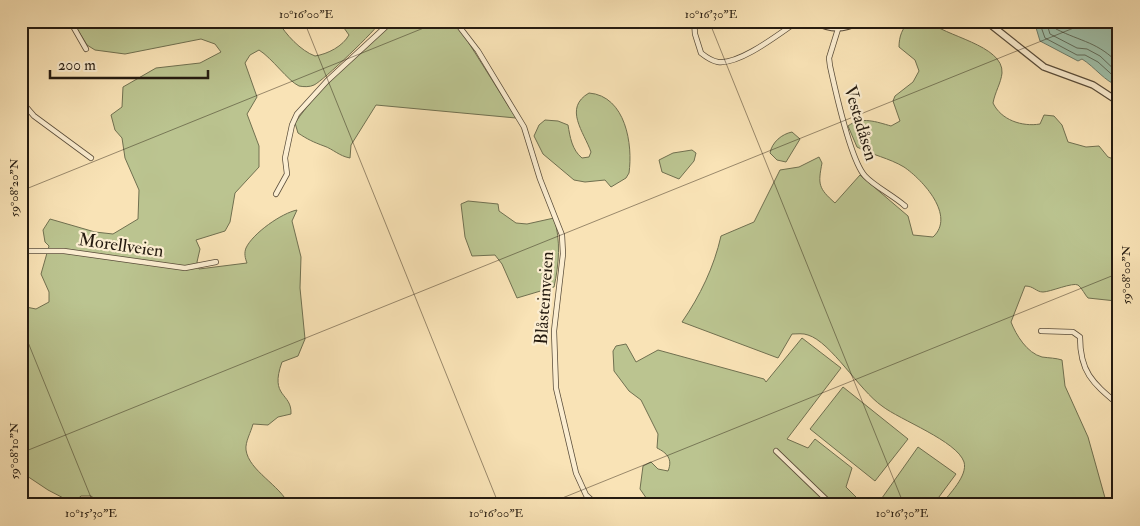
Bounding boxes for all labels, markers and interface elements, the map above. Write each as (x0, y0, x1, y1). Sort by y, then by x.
text: 10°16'00"E (279, 7, 333, 22)
text: 10°16'30"E (685, 7, 738, 22)
scale bar (50, 48, 208, 80)
text: 200 m (58, 56, 96, 75)
street label: Vestadåsen (838, 83, 883, 164)
text: 59°08'20"N (7, 158, 22, 217)
street label: Morellveien (77, 228, 165, 263)
text: 59°08'00"N (1119, 245, 1134, 304)
street label: Blåsteinveien (530, 250, 559, 346)
text: 59°08'10"N (7, 422, 22, 479)
text: 10°15'30"E (65, 506, 117, 521)
text: 10°16'00"E (469, 506, 523, 521)
text: 10°16'30"E (876, 506, 929, 521)

